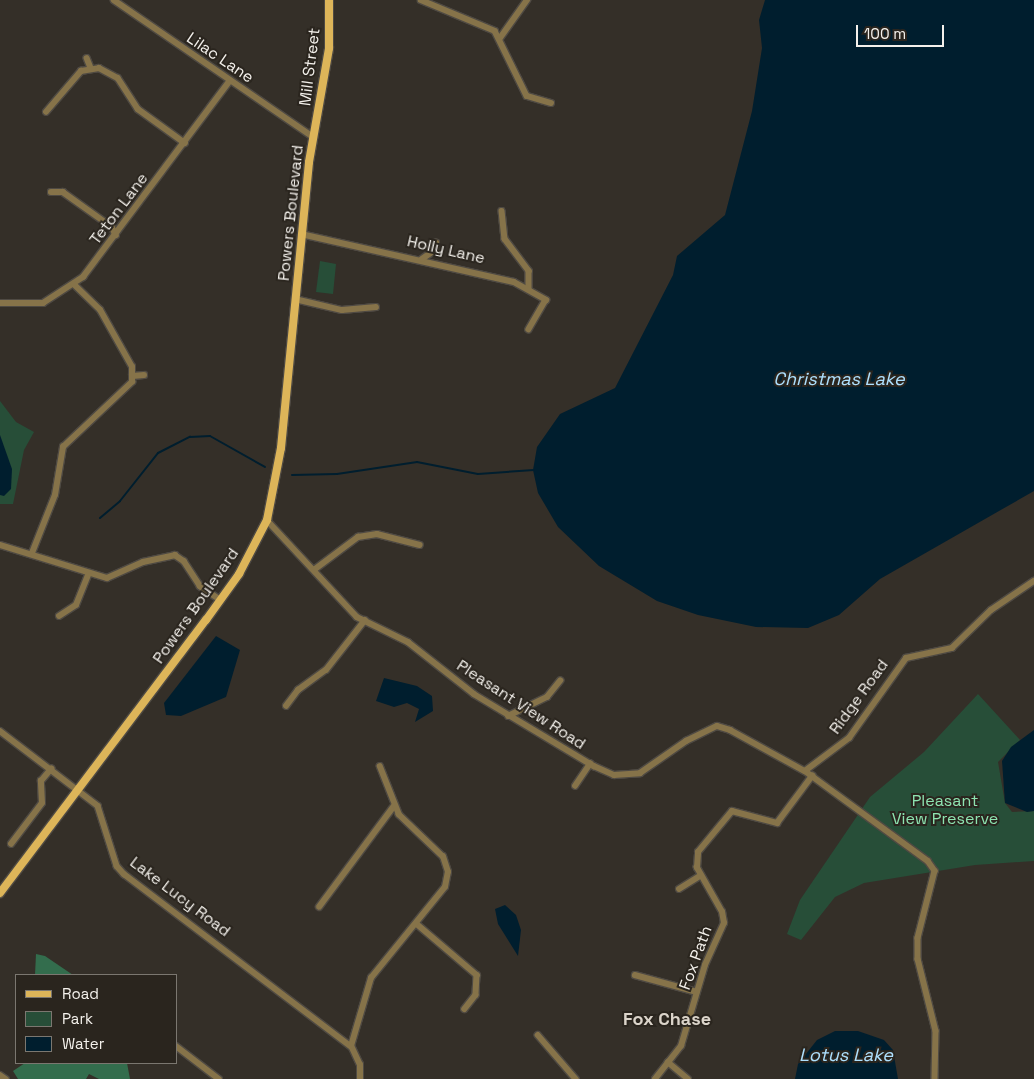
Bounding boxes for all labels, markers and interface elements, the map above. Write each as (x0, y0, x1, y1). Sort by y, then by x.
scale bar (859, 15, 946, 47)
text: 100 m (864, 24, 906, 43)
street label: Mill Street (296, 27, 324, 107)
street label: Lilac Lane (183, 29, 257, 87)
street label: Powers Boulevard (274, 144, 308, 282)
street label: Teton Lane (86, 169, 152, 249)
street label: Holly Lane (405, 232, 487, 268)
water label: Christmas Lake (773, 368, 905, 390)
street label: Powers Boulevard (149, 545, 243, 667)
street label: Pleasant View Road (453, 656, 589, 754)
street label: Ridge Road (826, 656, 892, 738)
park label: Pleasant View Preserve (892, 791, 998, 829)
street label: Lake Lucy Road (126, 853, 234, 941)
street label: Fox Path (676, 923, 716, 993)
legend (15, 974, 178, 1064)
text: Road (62, 984, 99, 1003)
district label: Fox Chase (623, 1008, 711, 1030)
text: Park (62, 1009, 93, 1028)
text: Water (62, 1034, 104, 1053)
water label: Lotus Lake (799, 1044, 893, 1066)

